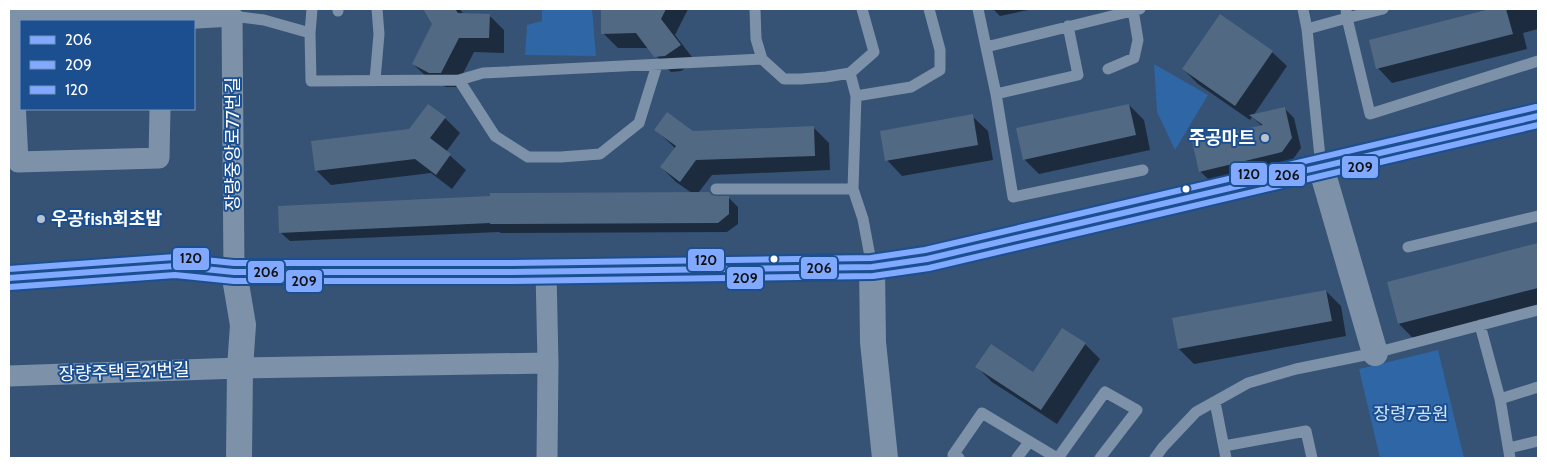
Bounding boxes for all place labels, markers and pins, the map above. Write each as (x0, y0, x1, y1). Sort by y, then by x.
place label: 주공마트 (1189, 127, 1255, 149)
marker: 주공마트 (1259, 132, 1271, 144)
unlabelled marker (1181, 184, 1191, 194)
place label: 우공fish회초밥 (51, 208, 162, 230)
marker: 우공fish회초밥 (35, 213, 47, 225)
unlabelled marker (769, 254, 779, 264)

